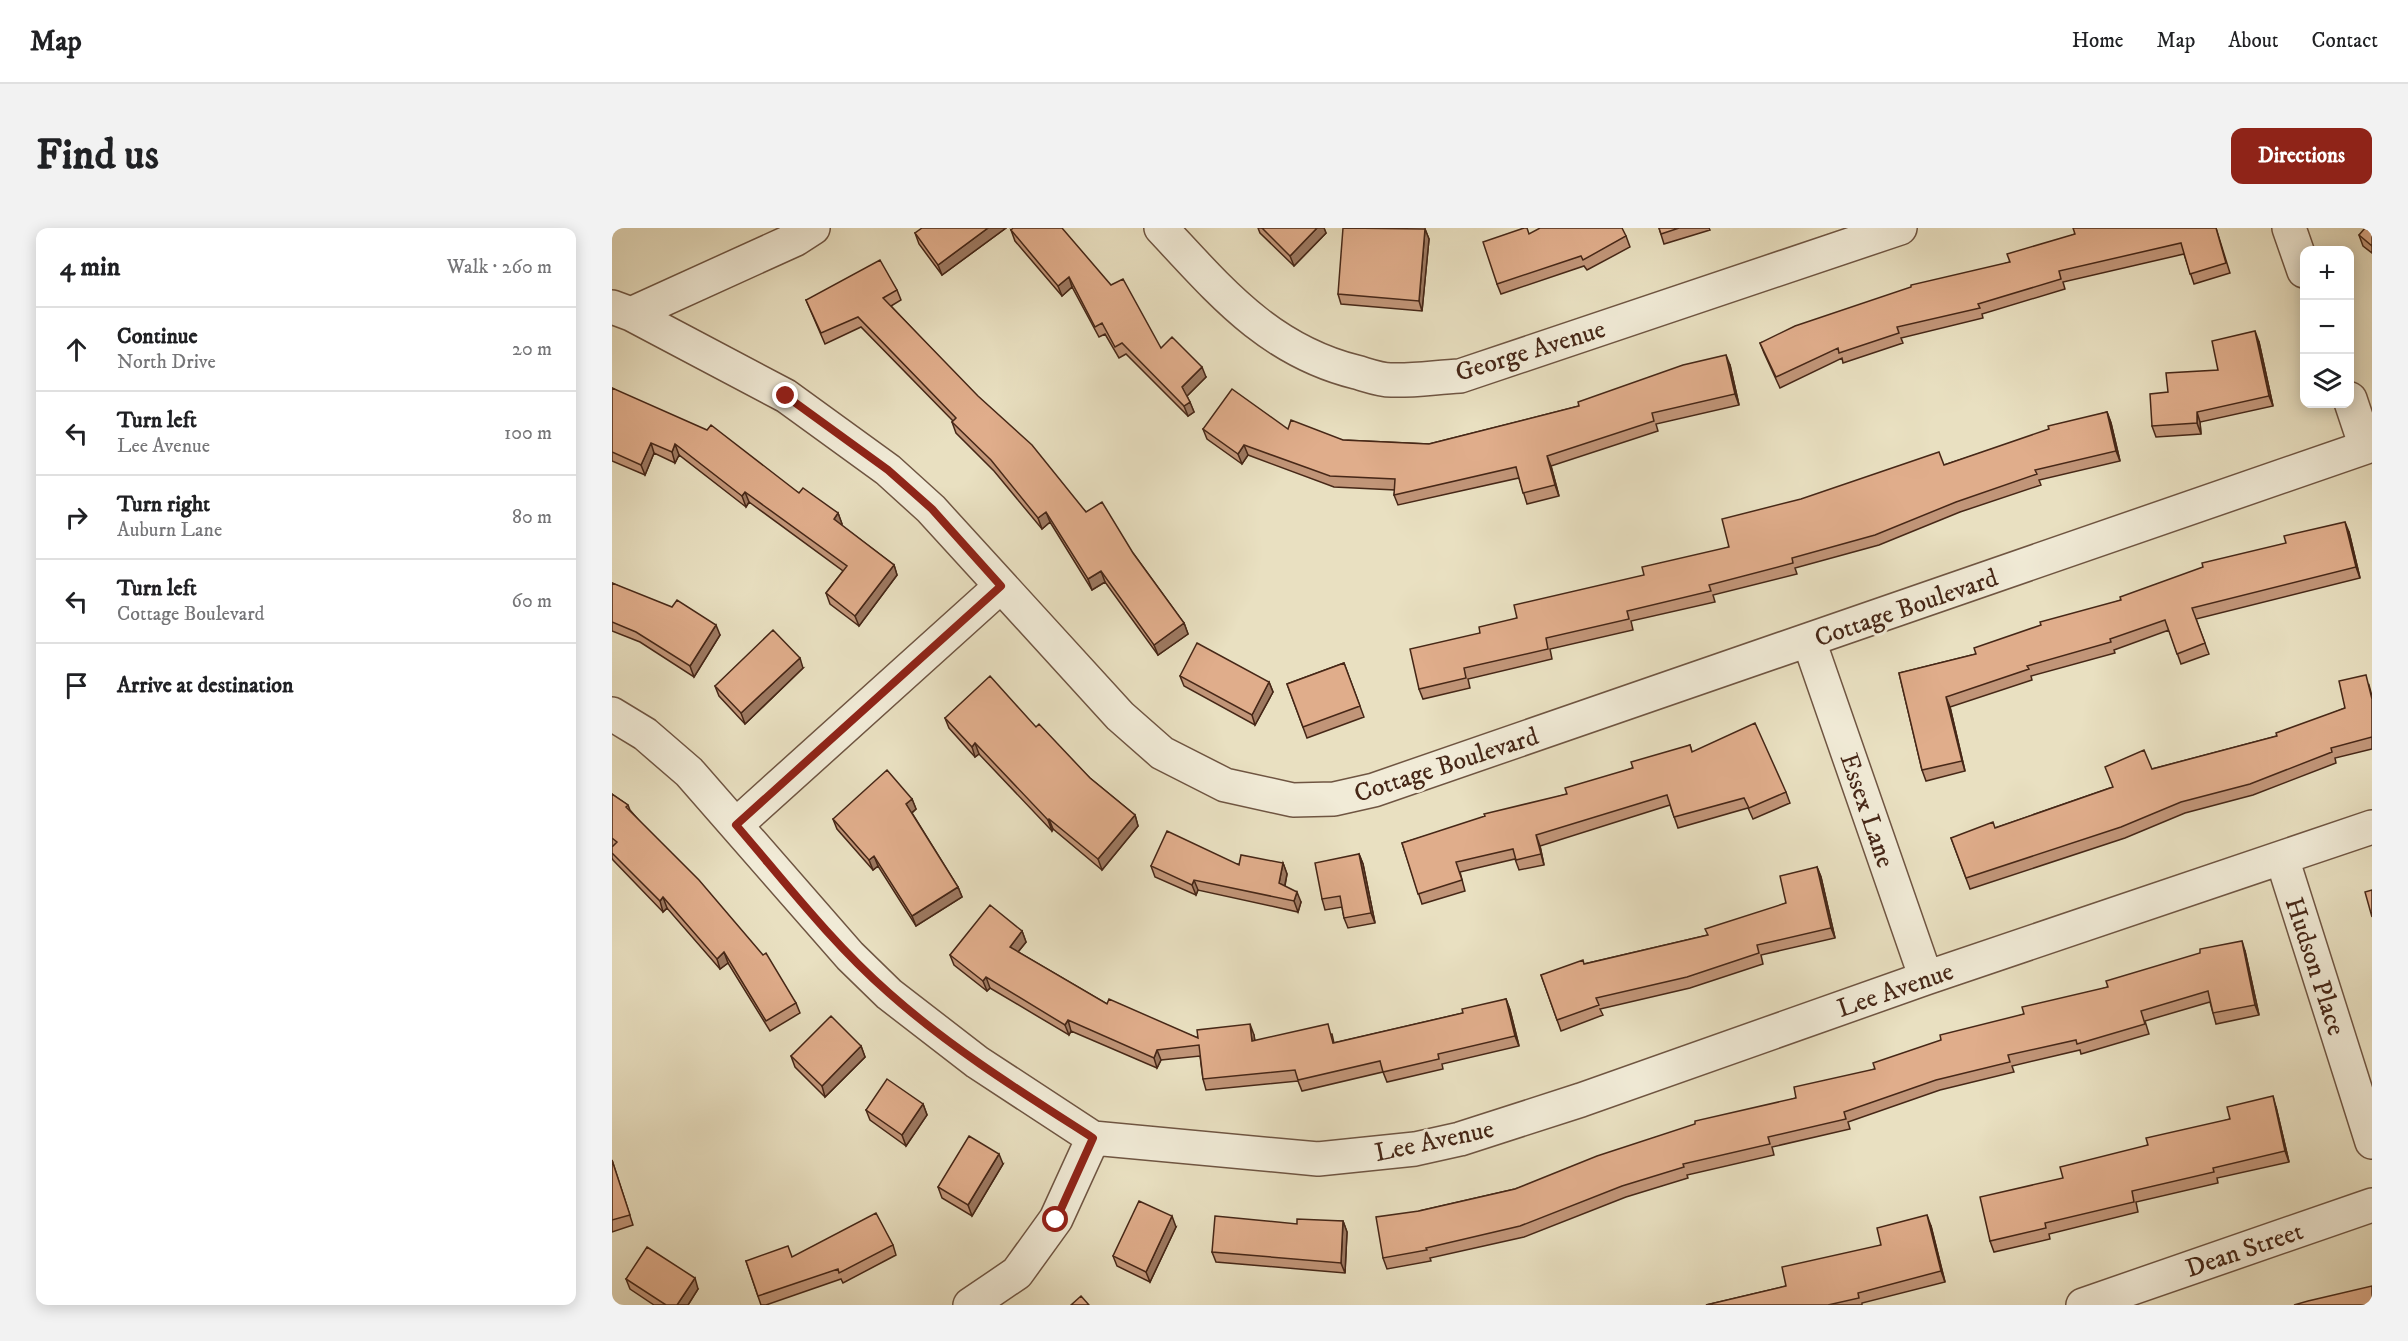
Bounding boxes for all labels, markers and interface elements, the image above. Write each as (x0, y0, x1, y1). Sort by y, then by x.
text: Map (30, 24, 82, 59)
text: Home (2072, 28, 2124, 54)
text: Map (2157, 28, 2195, 54)
text: About (2228, 28, 2279, 54)
text: Contact (2312, 28, 2378, 54)
button: Directions (2231, 128, 2372, 184)
text: Find us (36, 130, 159, 182)
map controls (2300, 246, 2354, 408)
button: + (2300, 246, 2354, 300)
text: 4 min (60, 251, 120, 284)
text: Walk · 260 m (447, 255, 552, 280)
button: − (2300, 300, 2354, 354)
street label: George Avenue (1451, 313, 1609, 390)
text: Continue (117, 323, 198, 350)
icon: ahead (60, 333, 93, 366)
text: 20 m (512, 337, 552, 362)
text: North Drive (117, 350, 216, 375)
button: layers (2300, 354, 2354, 408)
route end (772, 382, 798, 408)
text: Turn left (117, 407, 197, 434)
icon: left (60, 417, 93, 450)
text: 100 m (504, 421, 552, 446)
text: Lee Avenue (117, 434, 210, 459)
text: Turn right (117, 491, 210, 518)
icon: right (60, 501, 93, 534)
text: 80 m (512, 505, 552, 530)
text: Auburn Lane (117, 518, 222, 543)
street label: Cottage Boulevard (1810, 562, 2003, 655)
text: Turn left (117, 575, 197, 602)
icon: left (60, 585, 93, 618)
text: 60 m (512, 589, 552, 614)
text: Cottage Boulevard (117, 602, 265, 627)
icon: arrive (60, 669, 93, 702)
text: Arrive at destination (117, 672, 294, 699)
street label: Cottage Boulevard (1350, 720, 1543, 811)
street label: Essex Lane (1832, 749, 1902, 872)
street label: Hudson Place (2277, 893, 2352, 1040)
street label: Lee Avenue (1833, 955, 1958, 1026)
street label: Lee Avenue (1372, 1113, 1497, 1170)
route start (1042, 1206, 1068, 1232)
street label: Dean Street (2182, 1215, 2307, 1286)

